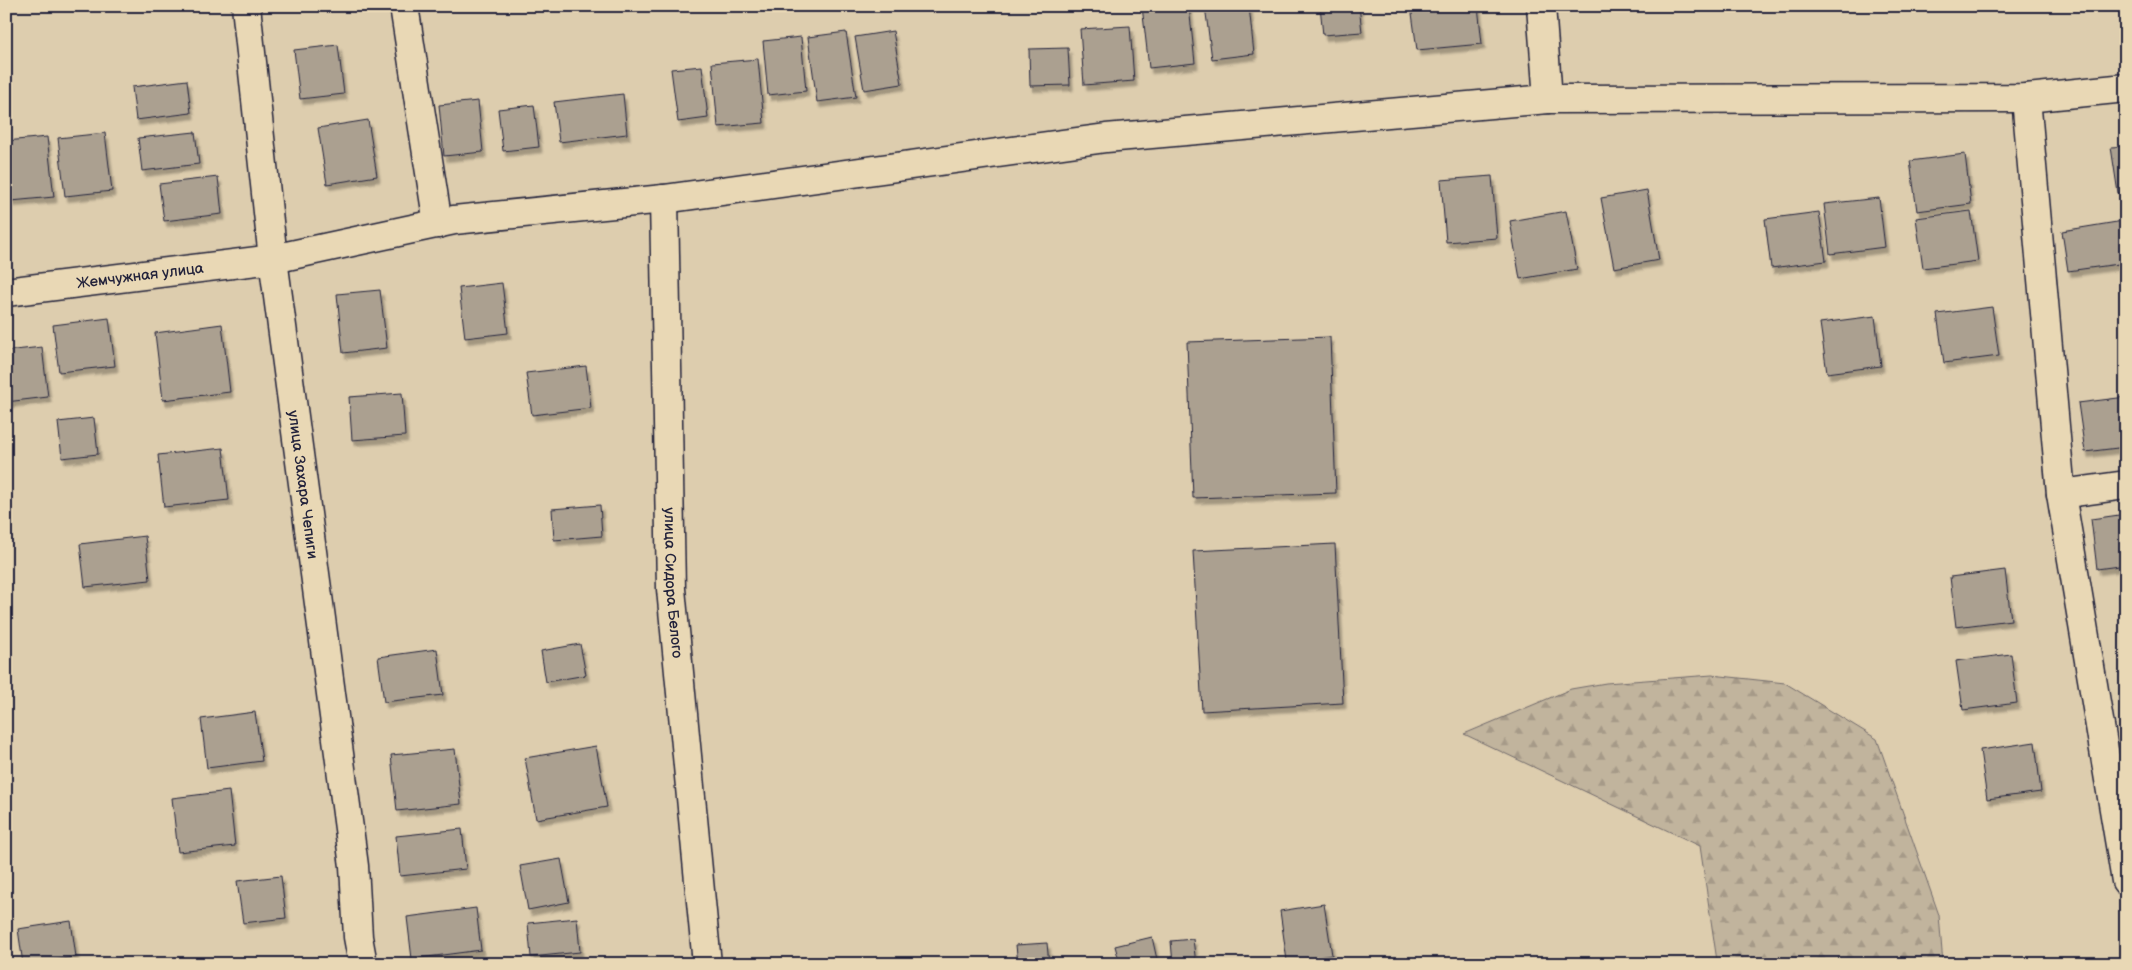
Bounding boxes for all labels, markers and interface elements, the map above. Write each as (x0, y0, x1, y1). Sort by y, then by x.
street label: Жемчужная улица (75, 258, 205, 293)
street label: улица Захара Чепиги (284, 409, 322, 560)
street label: улица Сидора Белого (660, 507, 687, 659)

